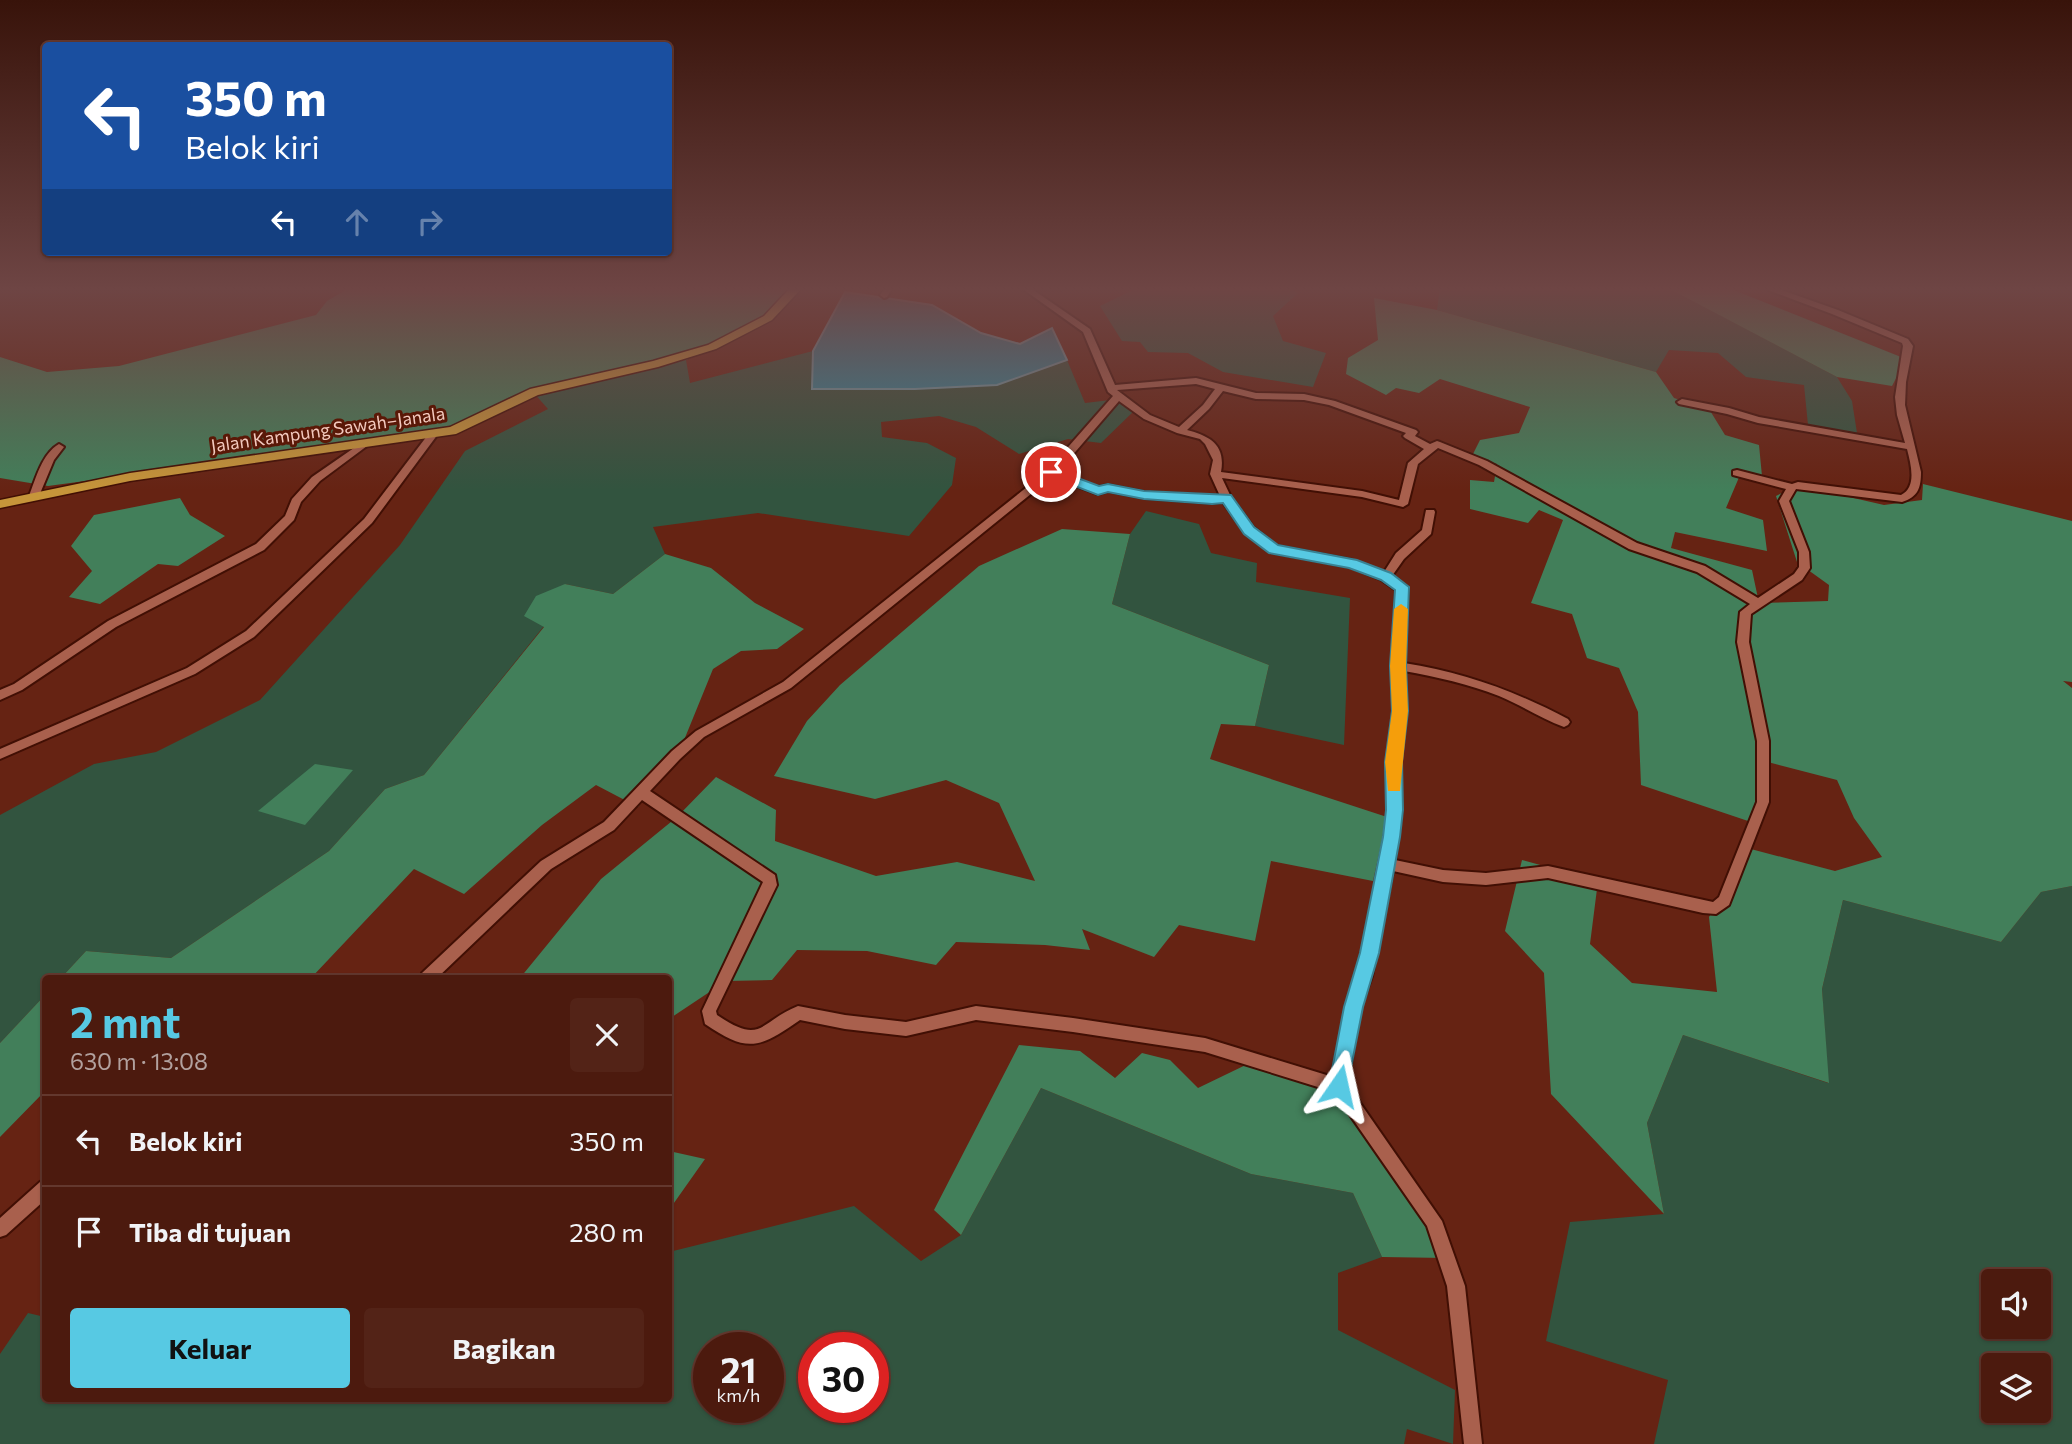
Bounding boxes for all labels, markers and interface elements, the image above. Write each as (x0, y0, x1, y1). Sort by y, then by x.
text: 350 m (185, 66, 327, 126)
icon: left (70, 70, 161, 161)
text: Belok kiri (185, 126, 320, 166)
icon: left (265, 203, 303, 241)
icon: ahead (338, 203, 376, 241)
icon: right (411, 203, 449, 241)
street label: Jalan Kampung Sawah–Janala (209, 402, 446, 456)
pin (1021, 442, 1081, 502)
icon: arrive (1032, 453, 1070, 491)
text: 2 mnt (70, 995, 181, 1047)
button: close (570, 998, 644, 1072)
text: 630 m · 13:08 (70, 1047, 208, 1075)
position arrow (1302, 1049, 1376, 1123)
icon: left (70, 1122, 108, 1160)
text: Belok kiri (129, 1125, 243, 1156)
text: 350 m (570, 1125, 644, 1156)
icon: arrive (70, 1213, 108, 1251)
text: Tiba di tujuan (129, 1216, 291, 1247)
text: 280 m (569, 1216, 644, 1247)
map controls (1981, 1269, 2051, 1423)
button: sound (1981, 1269, 2051, 1339)
button: Keluar (70, 1308, 350, 1388)
button: Bagikan (364, 1308, 644, 1388)
speed limit sign: 30 (798, 1332, 889, 1423)
text: 21 (721, 1347, 756, 1390)
button: layers (1981, 1353, 2051, 1423)
text: km/h (717, 1384, 760, 1406)

